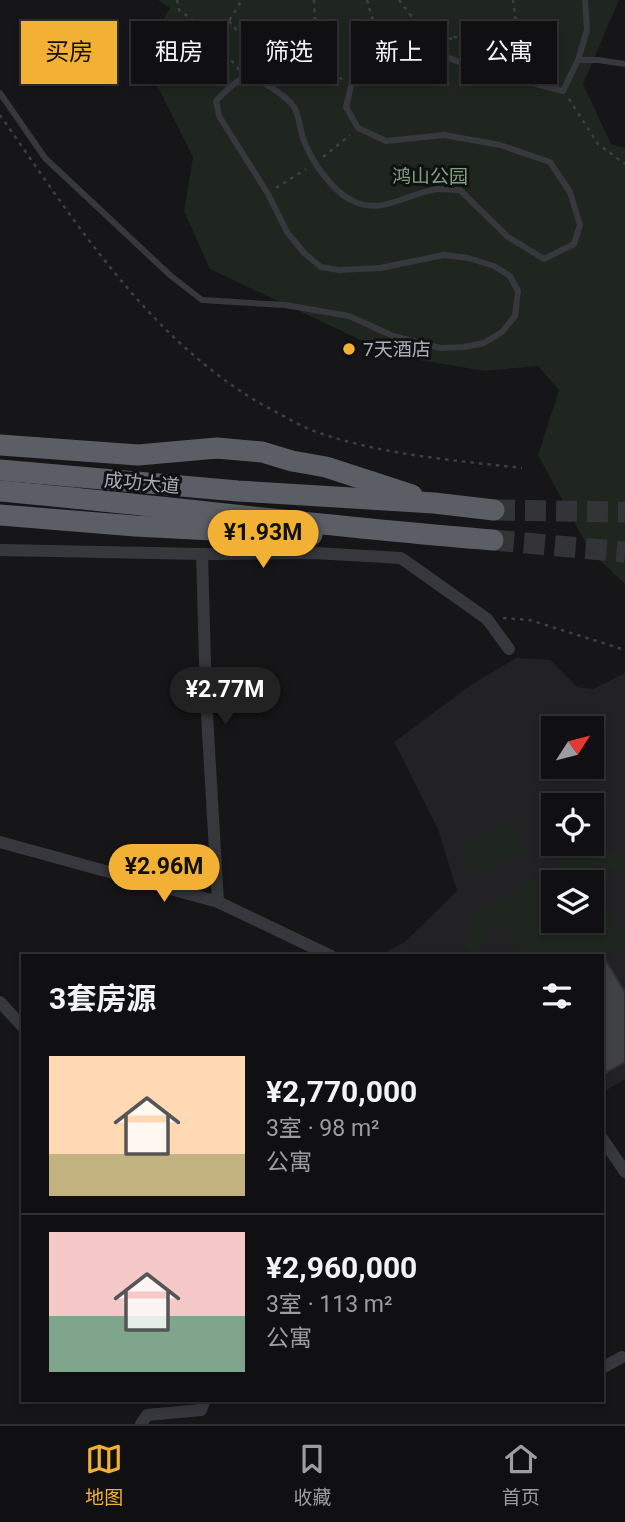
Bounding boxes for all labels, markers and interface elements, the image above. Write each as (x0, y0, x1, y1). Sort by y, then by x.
chip: 买房 (21, 21, 117, 84)
chip: 租房 (131, 21, 227, 84)
chip: 筛选 (241, 21, 337, 84)
chip: 新上 (351, 21, 447, 84)
chip: 公寓 (461, 21, 557, 84)
park label: 鸿山公园 (392, 165, 468, 188)
place label: 7天酒店 (363, 338, 431, 361)
marker: 7天酒店 (341, 341, 357, 357)
street label: 成功大道 (103, 468, 181, 498)
pin: ¥1.93M (206, 510, 320, 570)
text: ¥1.93M (224, 519, 302, 546)
pin: ¥2.77M (168, 668, 282, 727)
text: ¥2.77M (186, 676, 264, 703)
north arrow (541, 716, 604, 779)
map controls (541, 716, 604, 933)
button: locate (541, 793, 604, 856)
pin: ¥2.96M (107, 844, 221, 904)
text: ¥2.96M (125, 853, 203, 880)
button: layers (541, 870, 604, 933)
icon: filters (538, 977, 576, 1015)
text: 3套房源 (49, 981, 156, 1016)
text: ¥2,770,000 (266, 1074, 417, 1109)
icon: home (105, 1084, 189, 1168)
text: 3室 · 98 m² (266, 1115, 380, 1142)
text: 公寓 (266, 1149, 312, 1176)
text: ¥2,960,000 (266, 1250, 417, 1285)
icon: home (105, 1260, 189, 1344)
text: 3室 · 113 m² (266, 1291, 392, 1318)
text: 公寓 (266, 1325, 312, 1352)
tab: 地图 (85, 1440, 123, 1509)
tab: 收藏 (293, 1440, 332, 1509)
tab: 首页 (502, 1440, 540, 1509)

